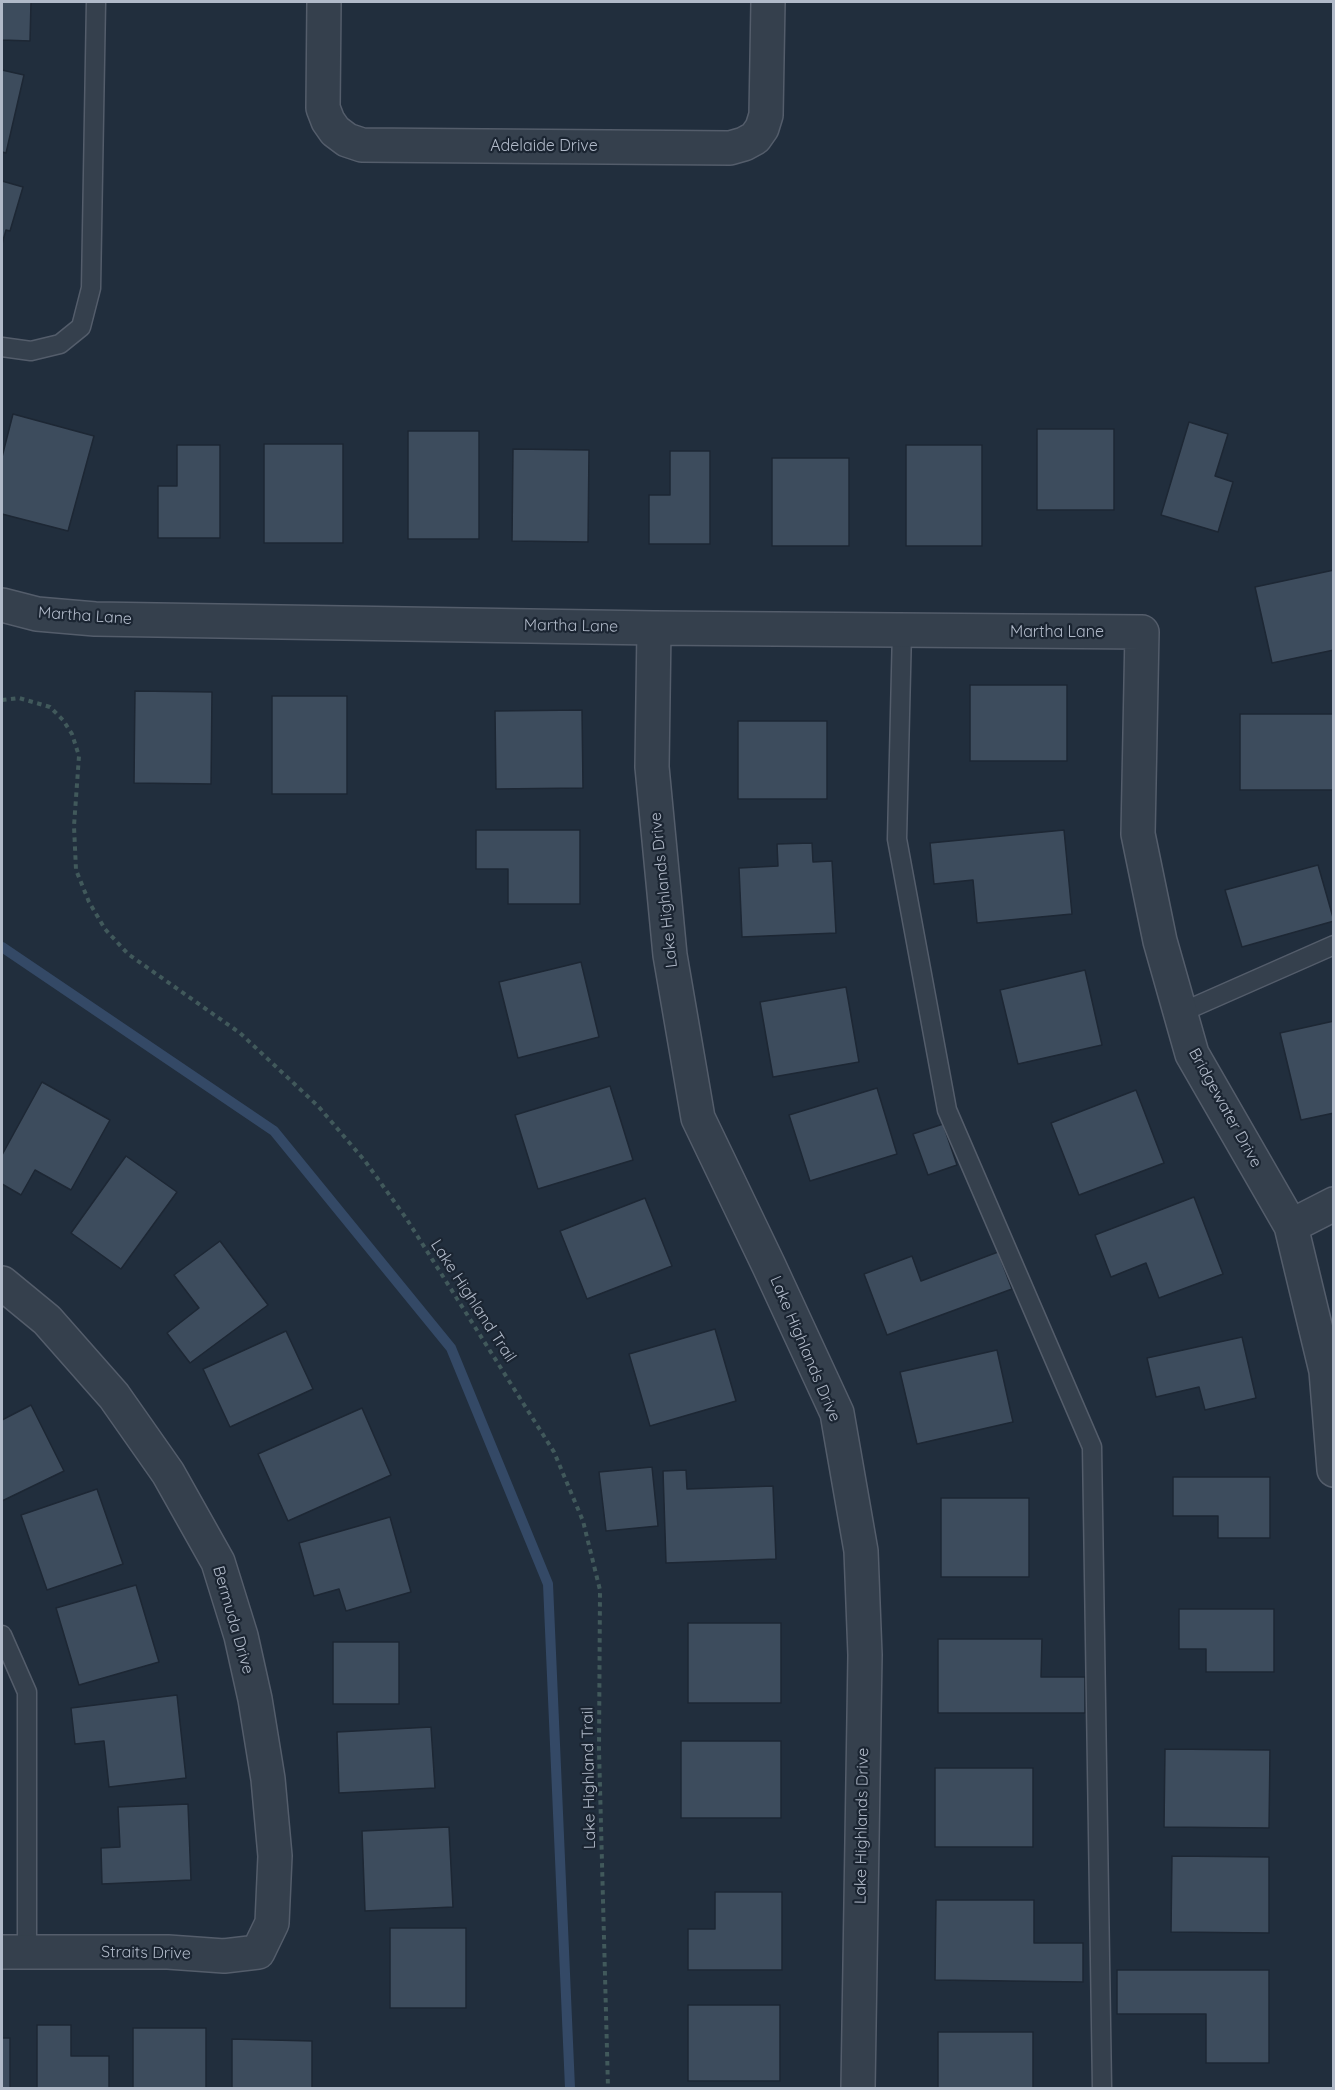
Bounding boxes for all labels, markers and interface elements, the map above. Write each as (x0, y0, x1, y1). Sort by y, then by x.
street label: Adelaide Drive (490, 136, 598, 156)
street label: Martha Lane (37, 603, 133, 629)
street label: Martha Lane (524, 616, 618, 636)
street label: Martha Lane (1010, 622, 1104, 642)
street label: Lake Highlands Drive (646, 811, 682, 969)
street label: Bridgewater Drive (1184, 1045, 1266, 1171)
street label: Lake Highland Trail (426, 1236, 520, 1366)
street label: Lake Highlands Drive (766, 1273, 844, 1425)
street label: Bermuda Drive (208, 1564, 258, 1676)
street label: Lake Highland Trail (578, 1707, 600, 1849)
street label: Lake Highlands Drive (851, 1748, 873, 1904)
street label: Straits Drive (101, 1943, 191, 1963)

